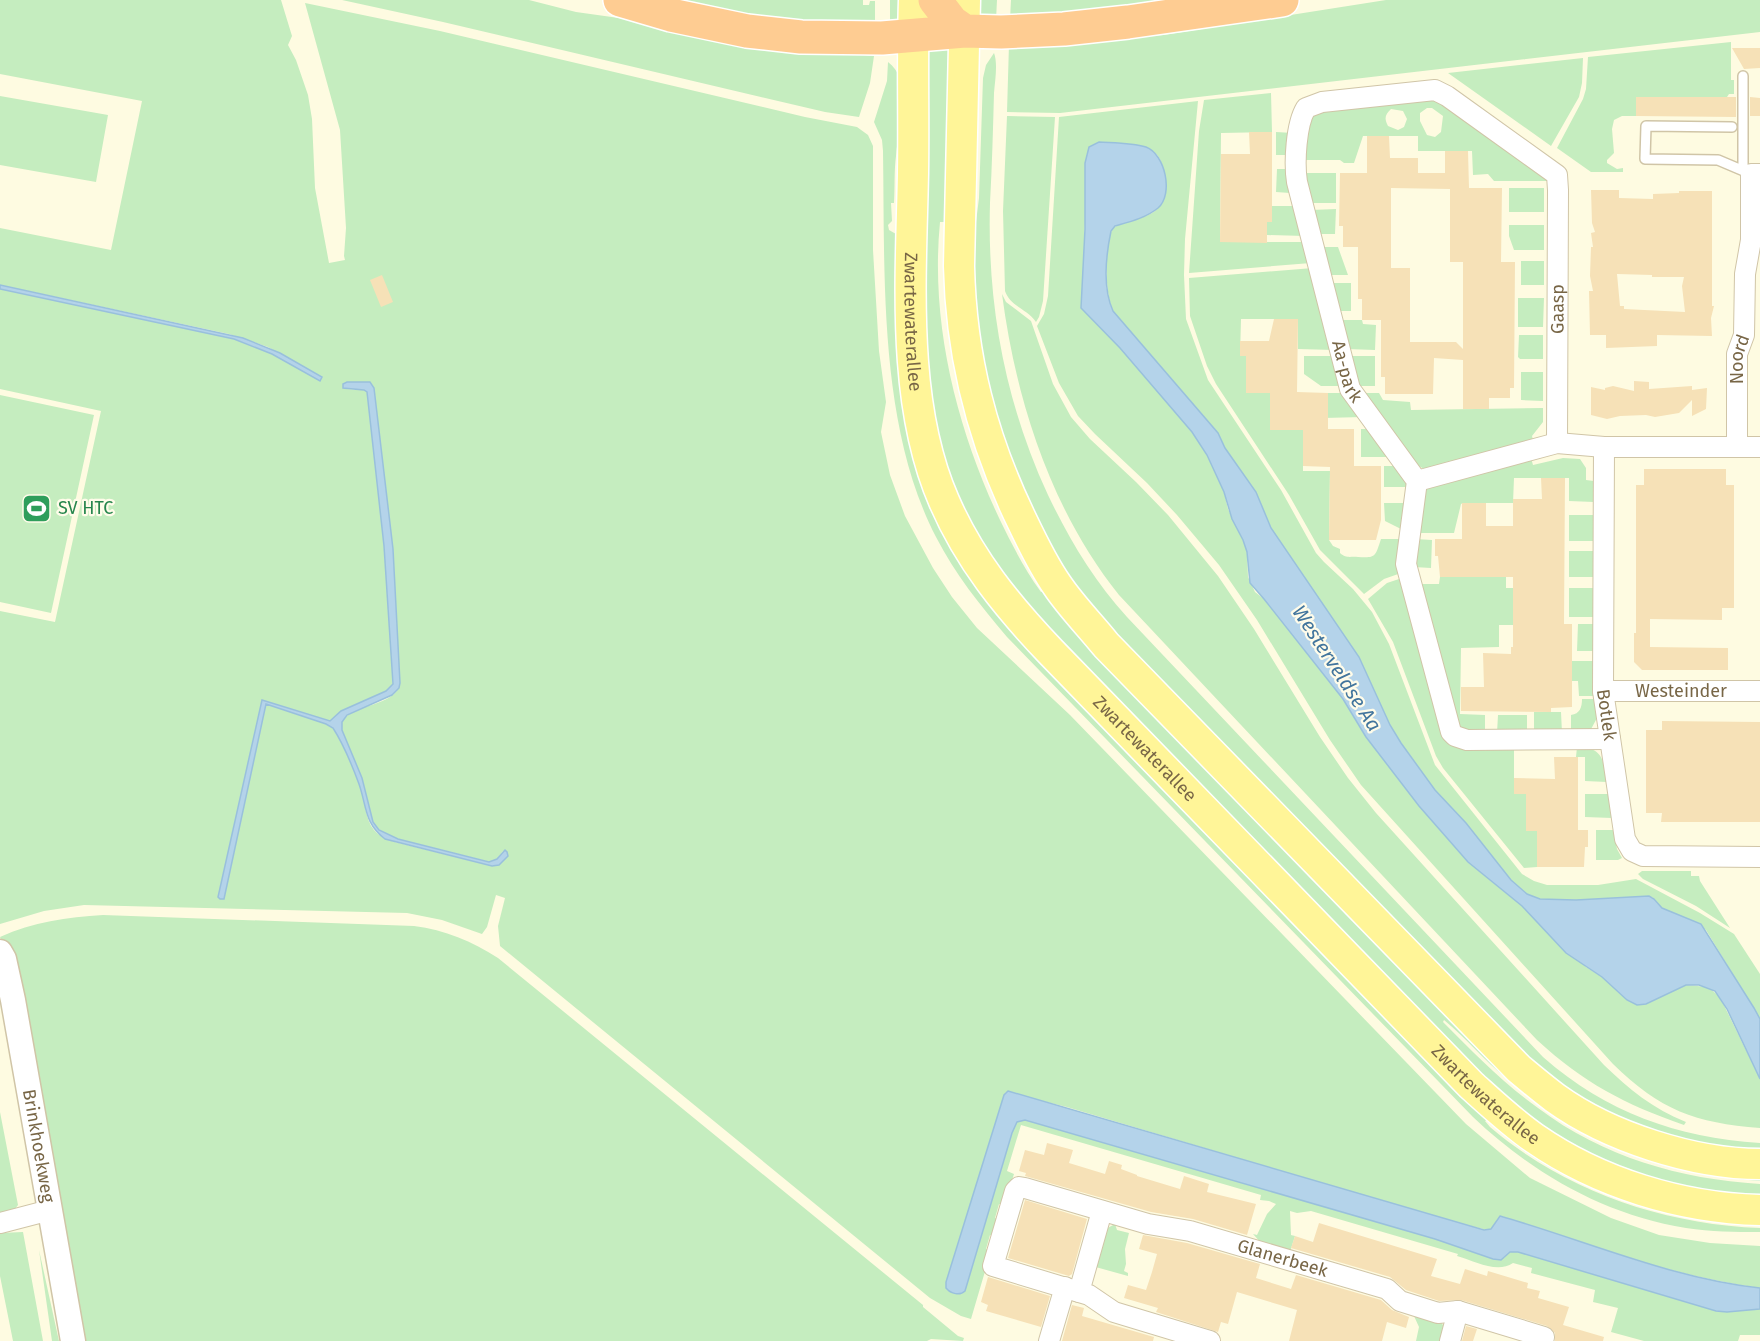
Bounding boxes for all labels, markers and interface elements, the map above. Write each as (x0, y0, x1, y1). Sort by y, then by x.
street label: Zwartewaterallee (900, 252, 927, 393)
street label: Gaasp (1546, 284, 1569, 334)
street label: Noord (1726, 331, 1754, 384)
street label: Aa-park (1327, 338, 1368, 407)
sports icon: SV HTC (21, 492, 53, 524)
place label: SV HTC (58, 497, 113, 519)
water label: Westerveldse Aa (1287, 601, 1387, 735)
street label: Westeinder (1635, 680, 1727, 702)
street label: Botlek (1592, 687, 1621, 743)
street label: Zwartewaterallee (1088, 691, 1201, 806)
street label: Zwartewaterallee (1427, 1040, 1544, 1150)
street label: Brinkhoekweg (18, 1087, 60, 1205)
street label: Glanerbeek (1235, 1235, 1331, 1282)

